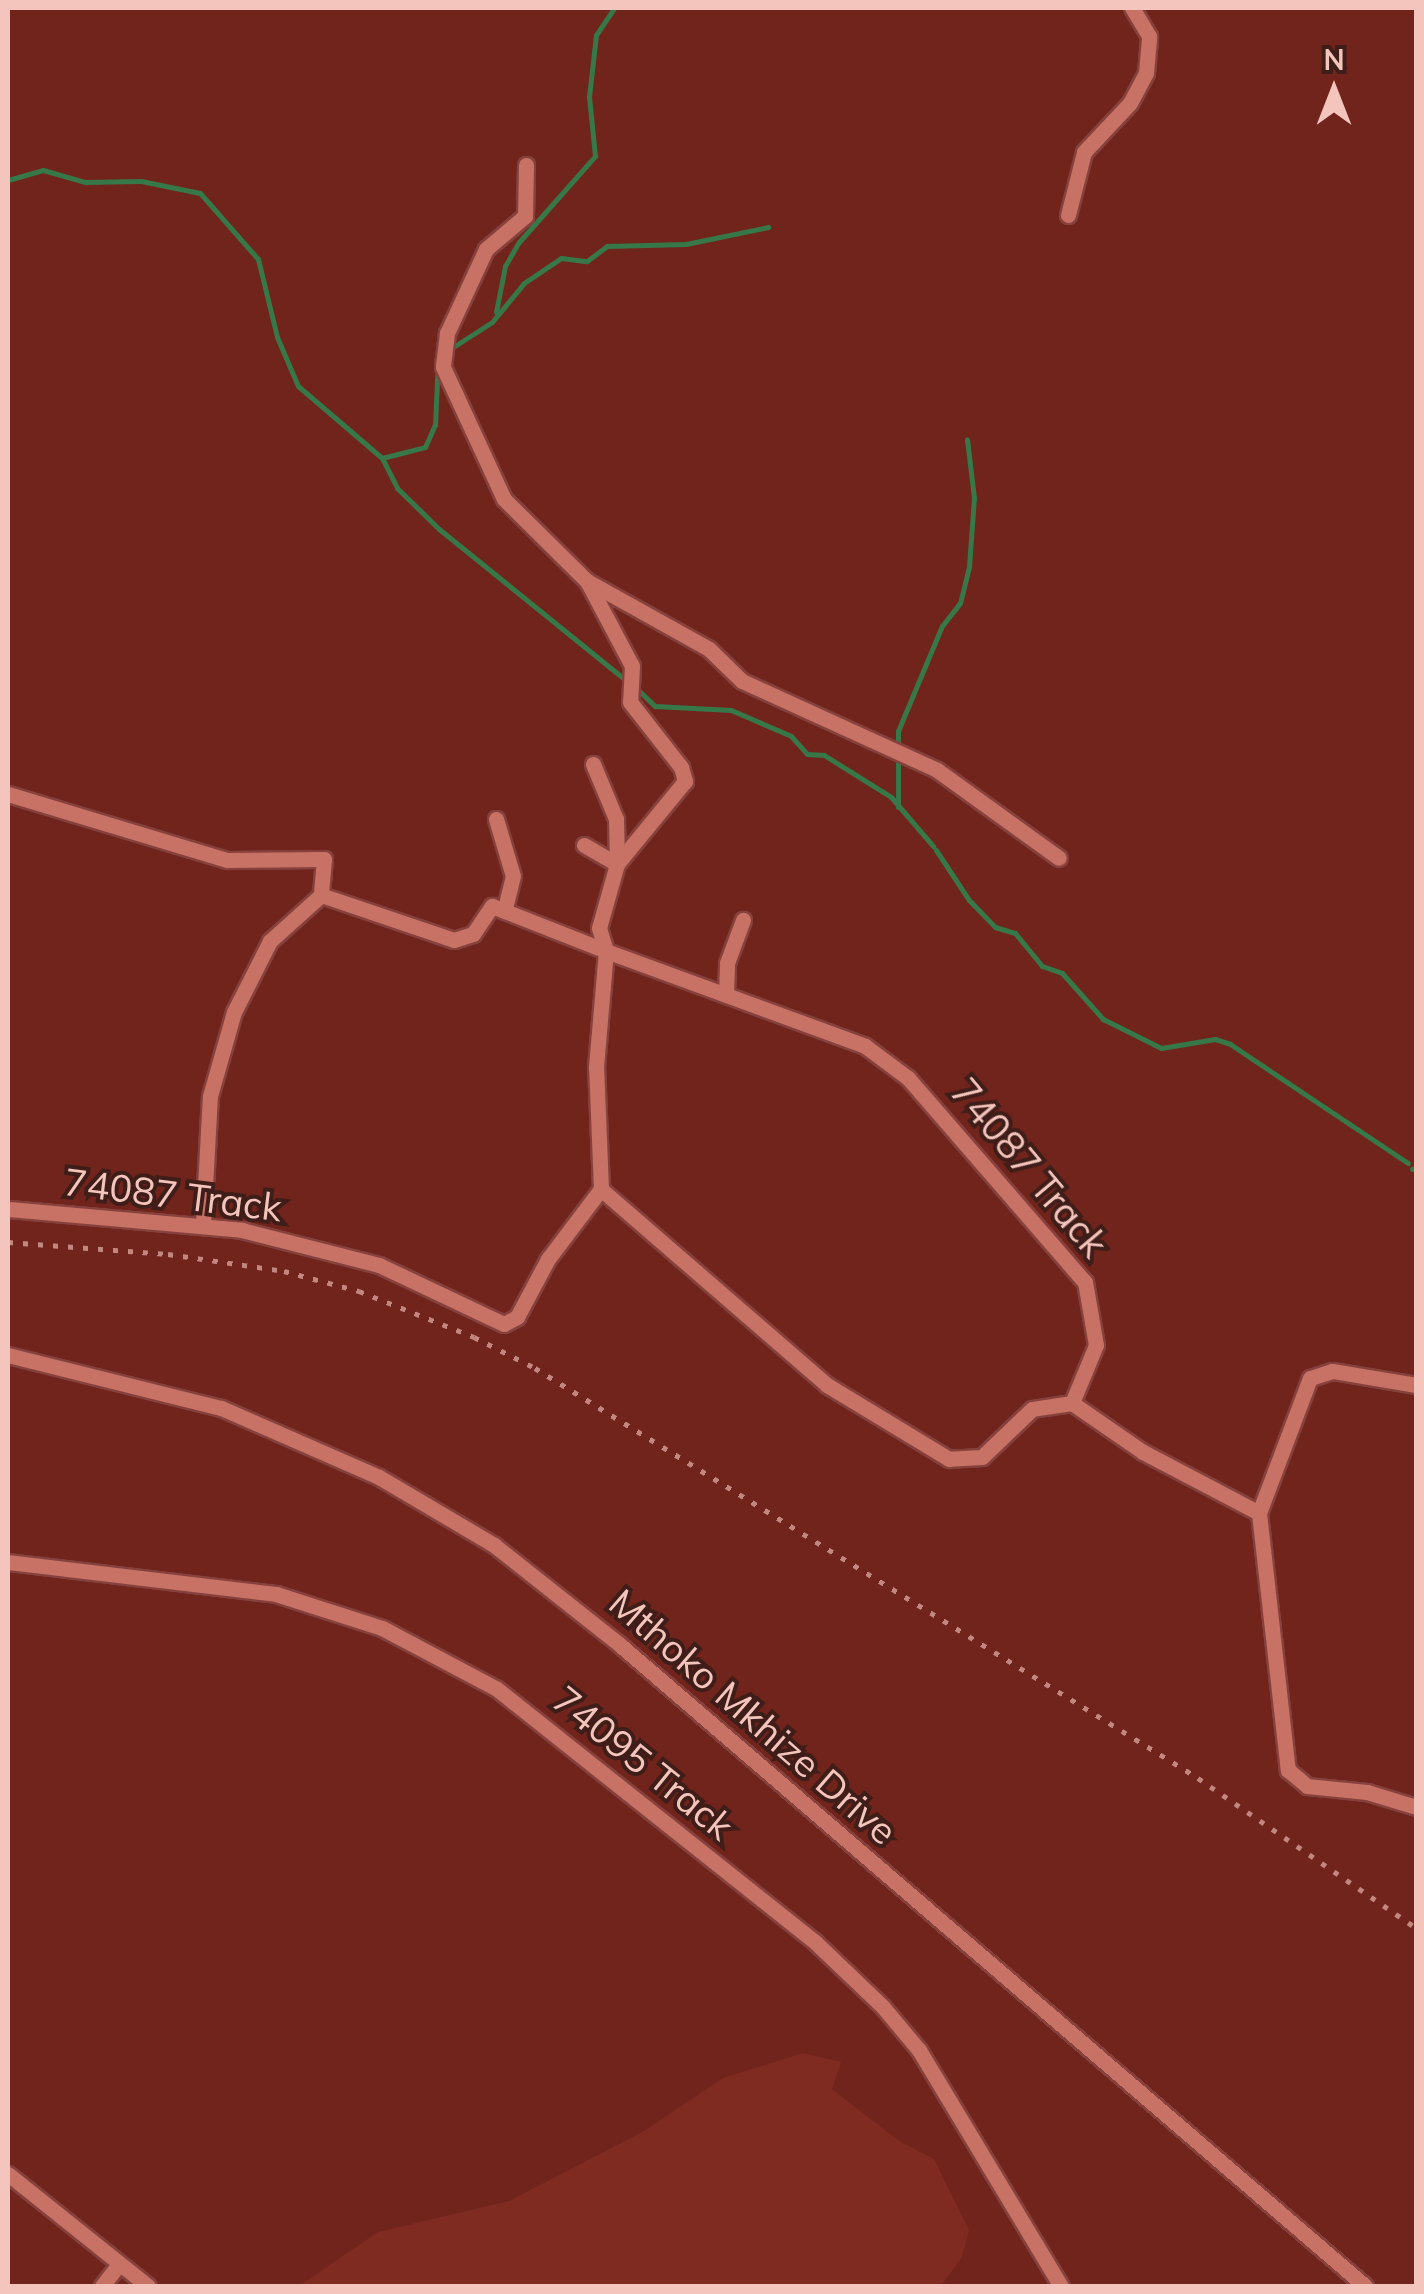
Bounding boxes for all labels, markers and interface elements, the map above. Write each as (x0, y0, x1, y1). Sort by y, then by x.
north arrow (1284, 40, 1384, 140)
text: N (1323, 42, 1345, 77)
street label: 74087 Track (941, 1070, 1117, 1266)
street label: 74087 Track (62, 1159, 284, 1231)
street label: Mthoko Mkhize Drive (600, 1580, 906, 1854)
street label: 74095 Track (544, 1676, 742, 1850)

